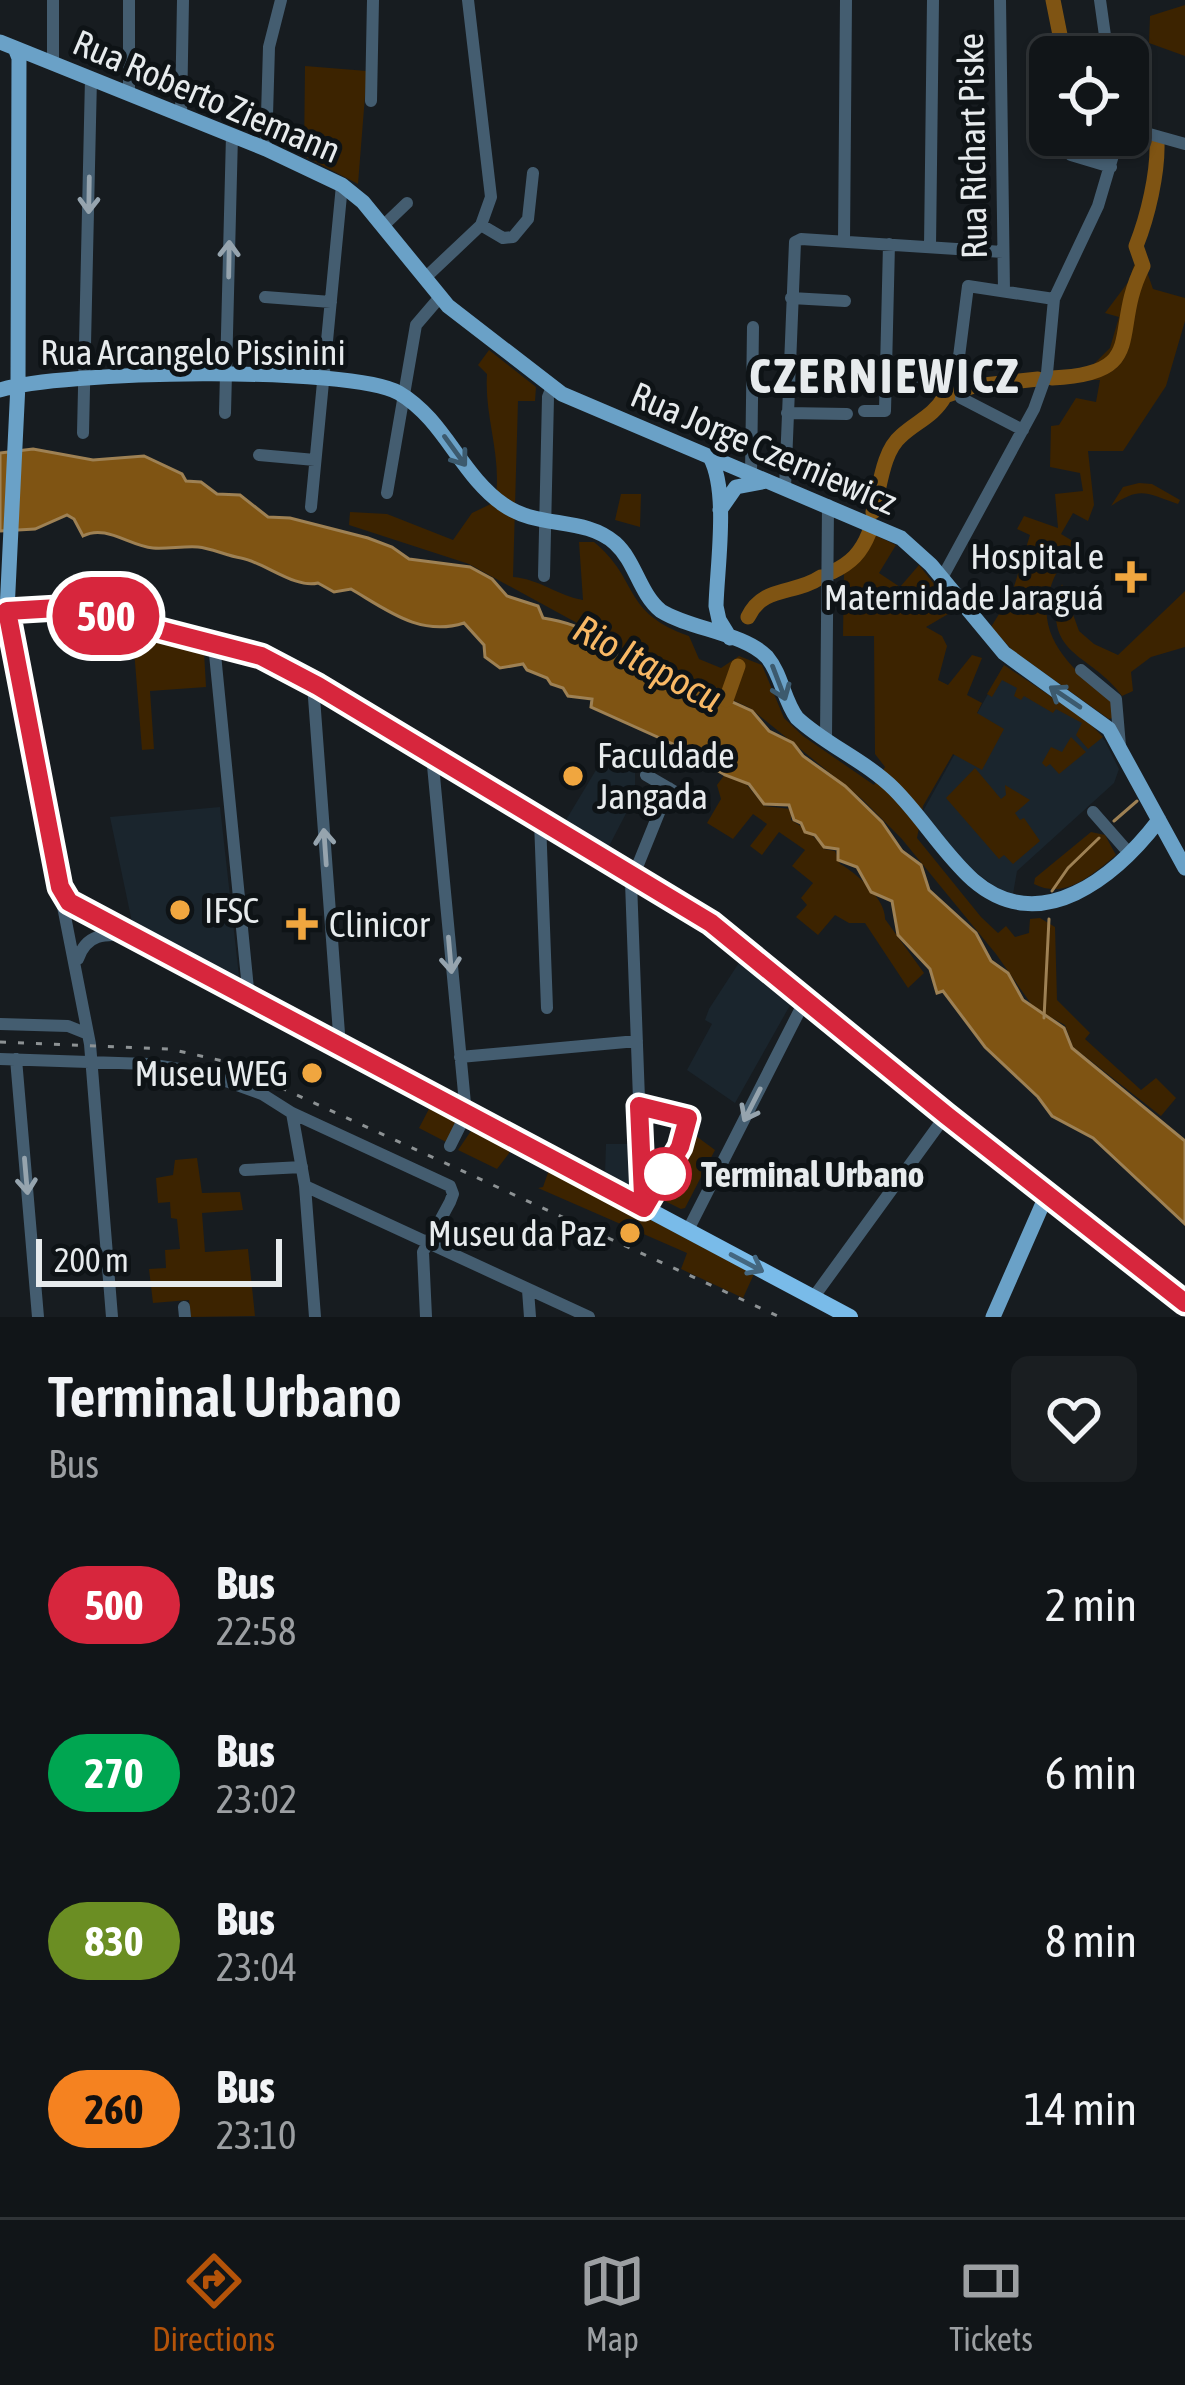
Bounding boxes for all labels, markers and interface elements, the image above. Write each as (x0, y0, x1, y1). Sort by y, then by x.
street label: Rua Roberto Ziemann (67, 21, 347, 171)
street label: Rua Richart Piske (949, 33, 995, 259)
map controls (1029, 36, 1149, 156)
button: locate (1029, 36, 1149, 156)
one-way arrow (77, 175, 100, 214)
one-way arrow (217, 240, 240, 279)
street label: Rua Arcangelo Pissinini (40, 331, 346, 373)
district label: CZERNIEWICZ (749, 348, 1021, 403)
street label: Rua Jorge Czerniewicz (625, 373, 903, 523)
one-way arrow (441, 434, 467, 466)
place label: Hospital e Maternidade Jaraguá (824, 535, 1104, 618)
marker: Hospital e Maternidade Jaraguá (1115, 561, 1147, 593)
line badge: 500 (37, 577, 175, 655)
text: 500 (76, 592, 136, 640)
water label: Rio Itapocu (567, 606, 729, 720)
one-way arrow (770, 664, 792, 701)
one-way arrow (1048, 684, 1082, 709)
place label: Faculdade Jangada (597, 734, 735, 817)
marker: Faculdade Jangada (560, 763, 586, 789)
one-way arrow (314, 828, 337, 867)
place label: IFSC (204, 889, 259, 931)
marker: IFSC (167, 897, 193, 923)
place label: Clinicor (329, 903, 431, 945)
marker: Clinicor (286, 908, 318, 940)
one-way arrow (439, 935, 462, 974)
place label: Museu WEG (135, 1052, 288, 1094)
marker: Museu WEG (299, 1060, 325, 1086)
one-way arrow (739, 1086, 762, 1122)
marker: Terminal Urbano (640, 1149, 690, 1199)
place label: Terminal Urbano (701, 1153, 925, 1195)
one-way arrow (15, 1156, 38, 1195)
place label: Museu da Paz (428, 1212, 606, 1254)
marker: Museu da Paz (617, 1220, 643, 1246)
scale bar (36, 1233, 282, 1286)
text: 200 m (54, 1241, 129, 1279)
one-way arrow (728, 1252, 764, 1275)
button: heart (1011, 1356, 1137, 1482)
text: Terminal Urbano (48, 1364, 402, 1429)
text: Bus (48, 1442, 99, 1486)
text: Bus (216, 1557, 275, 1609)
text: 2 min (1045, 1579, 1137, 1631)
text: 500 (84, 1581, 144, 1629)
text: 22:58 (216, 1609, 296, 1653)
text: Bus (216, 1725, 275, 1777)
text: 6 min (1045, 1747, 1137, 1799)
text: 270 (84, 1749, 144, 1797)
text: 23:02 (216, 1777, 297, 1821)
text: Bus (216, 1893, 275, 1945)
text: 8 min (1045, 1915, 1137, 1967)
text: 830 (84, 1917, 144, 1965)
text: 23:04 (216, 1945, 297, 1989)
text: Bus (216, 2061, 275, 2113)
text: 14 min (1024, 2083, 1137, 2135)
text: 260 (84, 2085, 144, 2133)
text: 23:10 (216, 2113, 296, 2157)
tab: Directions (152, 2248, 275, 2358)
tab: Map (579, 2248, 645, 2358)
tab: Tickets (949, 2248, 1033, 2358)

